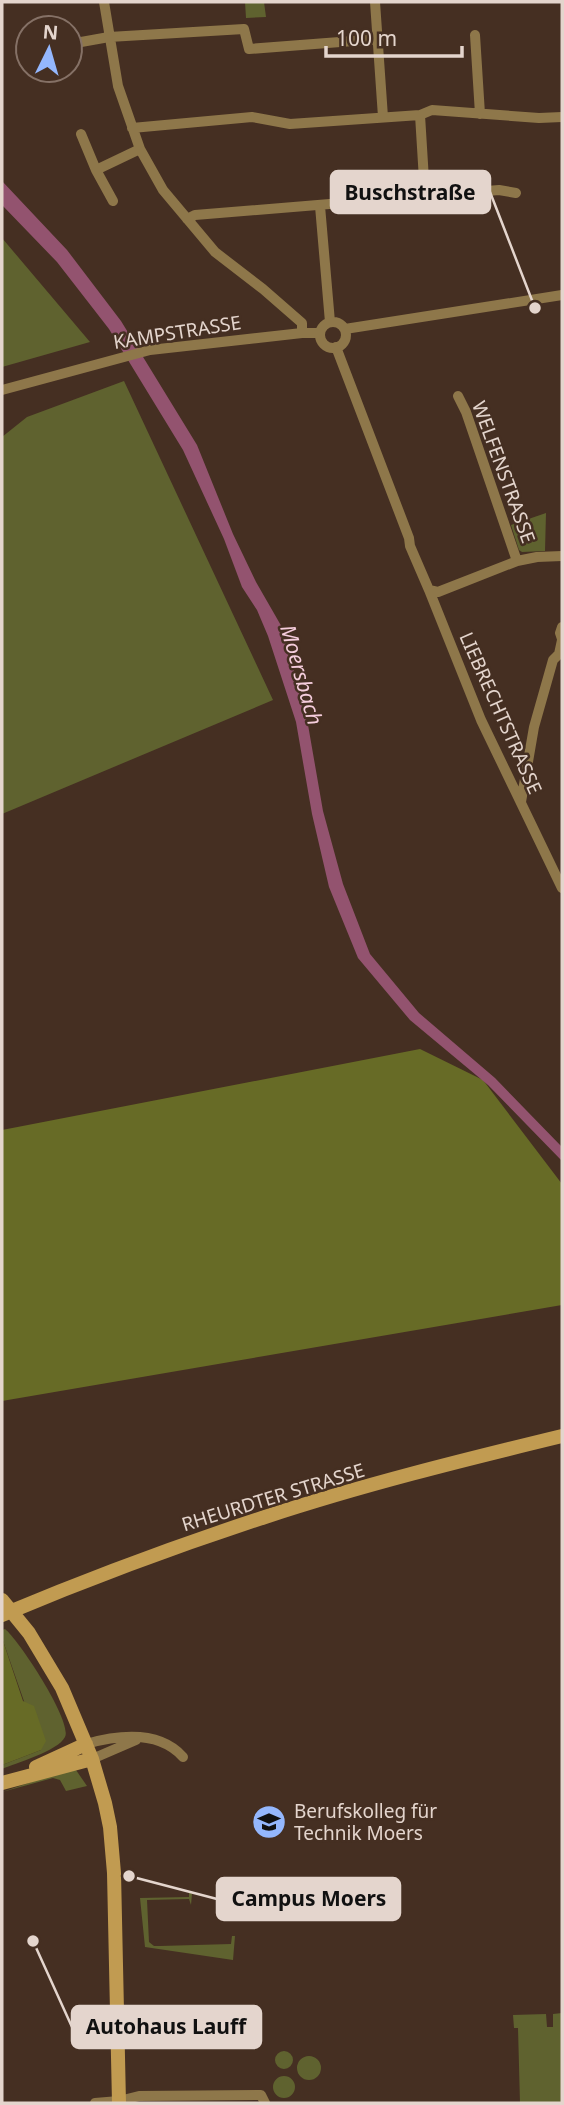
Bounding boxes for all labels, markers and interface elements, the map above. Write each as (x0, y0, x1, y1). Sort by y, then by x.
north arrow (14, 14, 84, 84)
scale bar (326, 14, 462, 58)
text: N (42, 18, 59, 46)
text: 100 m (336, 24, 397, 52)
callout: Buschstraße (331, 171, 490, 213)
text: Buschstraße (344, 178, 476, 206)
street label: KAMPSTRASSE (111, 309, 243, 355)
street label: WELFENSTRASSE (466, 397, 542, 547)
water label: Moersbach (274, 621, 330, 728)
street label: LIEBRECHTSTRASSE (454, 628, 548, 798)
street label: RHEURDTER STRASSE (178, 1457, 368, 1537)
place label: Berufskolleg für Technik Moers (294, 1798, 437, 1846)
school or university icon: Berufskolleg für Technik Moers (250, 1803, 288, 1841)
callout: Campus Moers (217, 1878, 400, 1920)
text: Campus Moers (232, 1884, 386, 1912)
callout: Autohaus Lauff (72, 2006, 261, 2048)
text: Autohaus Lauff (86, 2012, 248, 2040)

